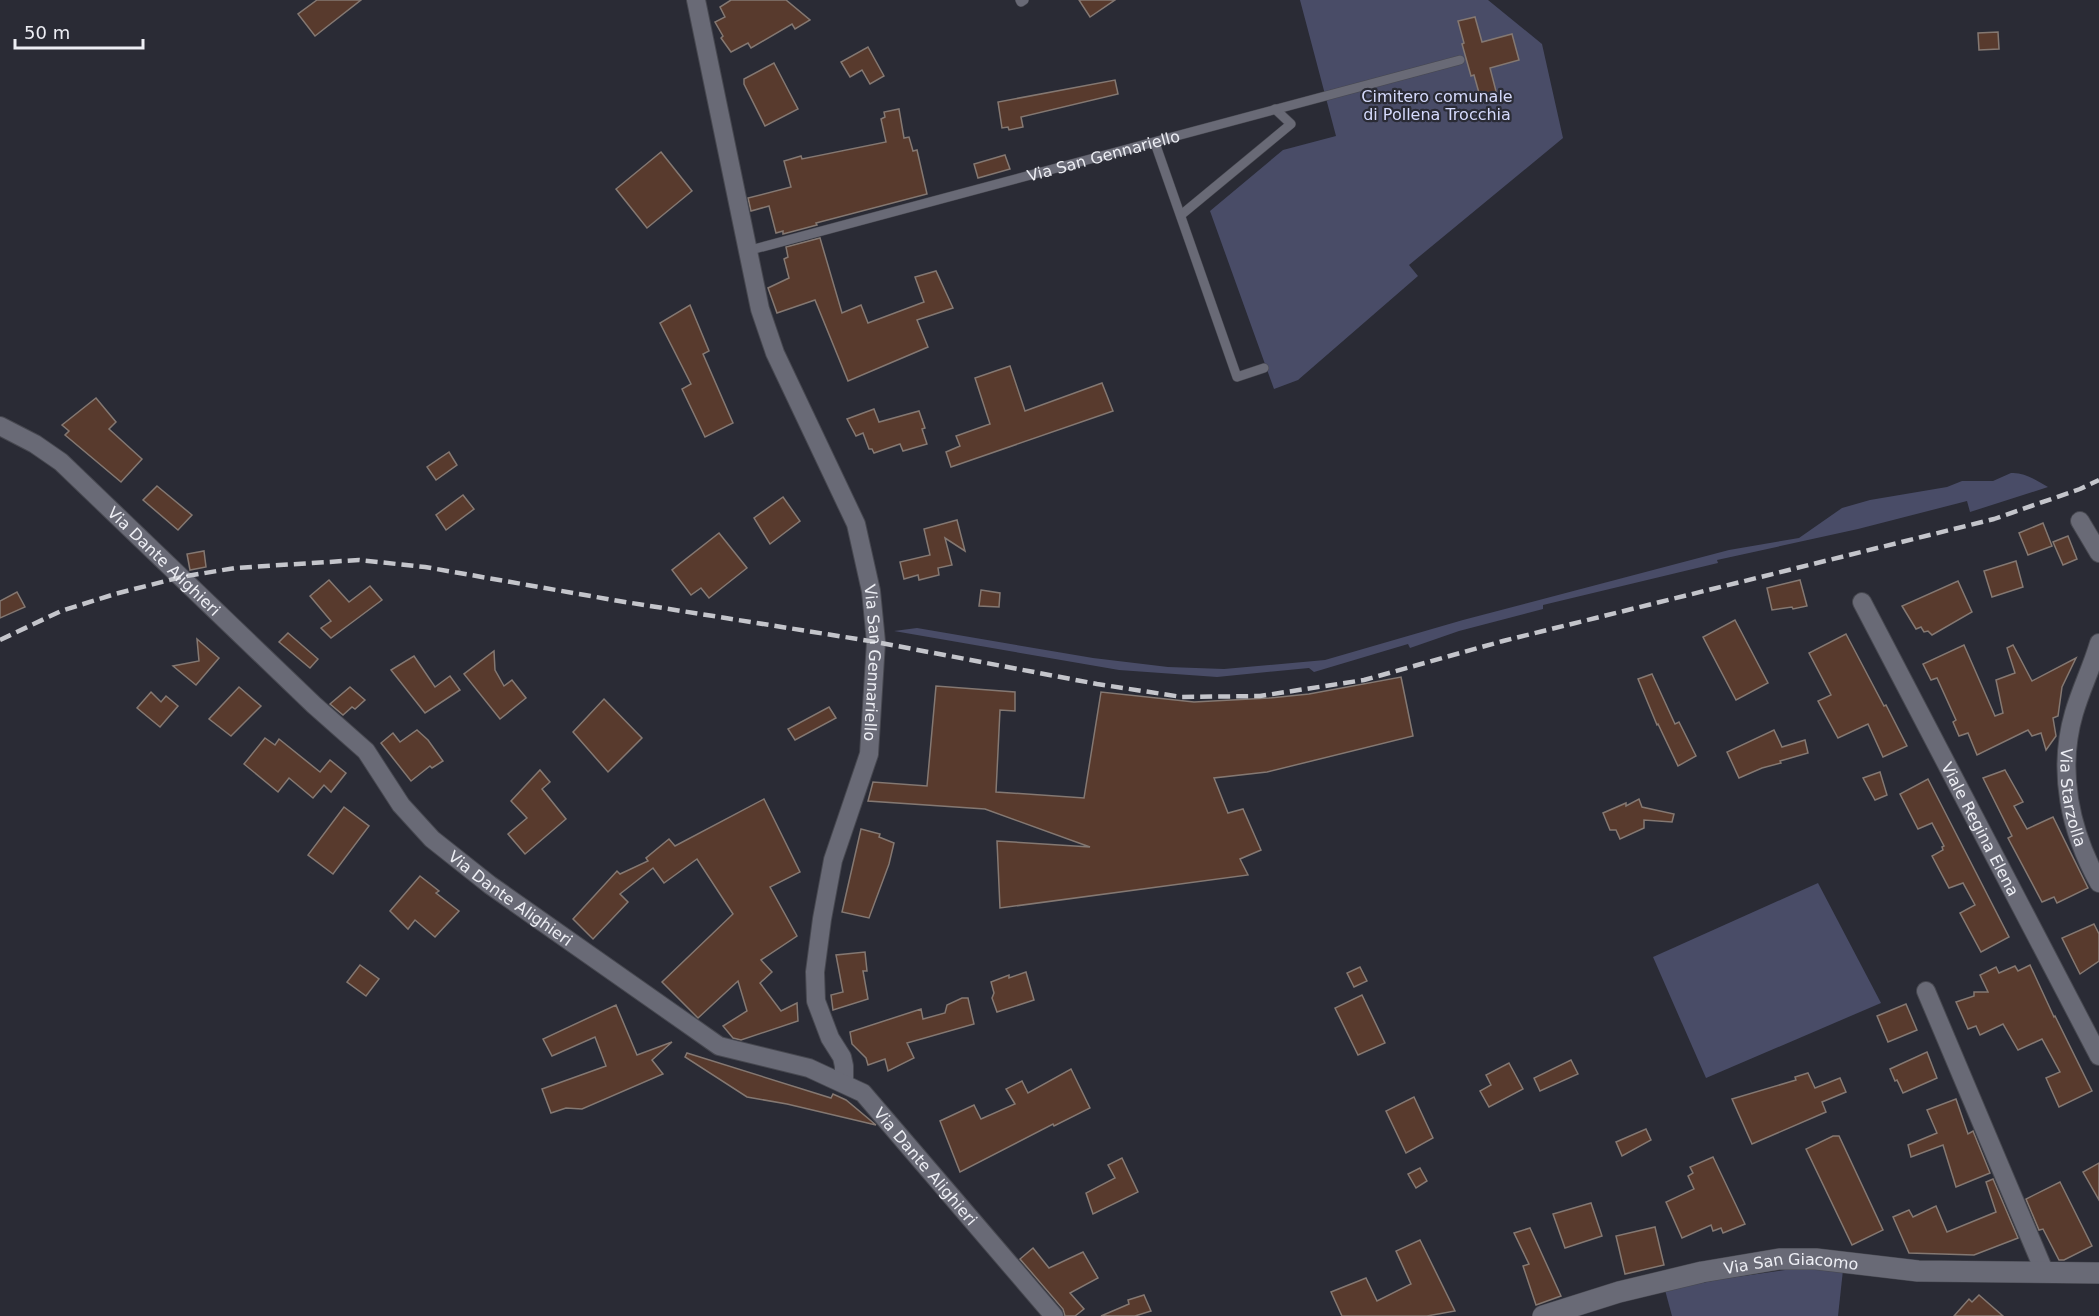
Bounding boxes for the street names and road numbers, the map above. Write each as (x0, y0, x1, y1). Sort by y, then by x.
street label: Via San Gennariello (1025, 126, 1182, 185)
street label: Via Dante Alighieri (104, 503, 224, 620)
street label: Via San Gennariello (860, 583, 886, 742)
street label: Via Starzolla (2057, 748, 2091, 849)
street label: Viale Regina Elena (1938, 759, 2023, 899)
street label: Via Dante Alighieri (445, 846, 576, 950)
street label: Via Dante Alighieri (870, 1103, 981, 1229)
street label: Via San Giacomo (1722, 1249, 1860, 1278)

